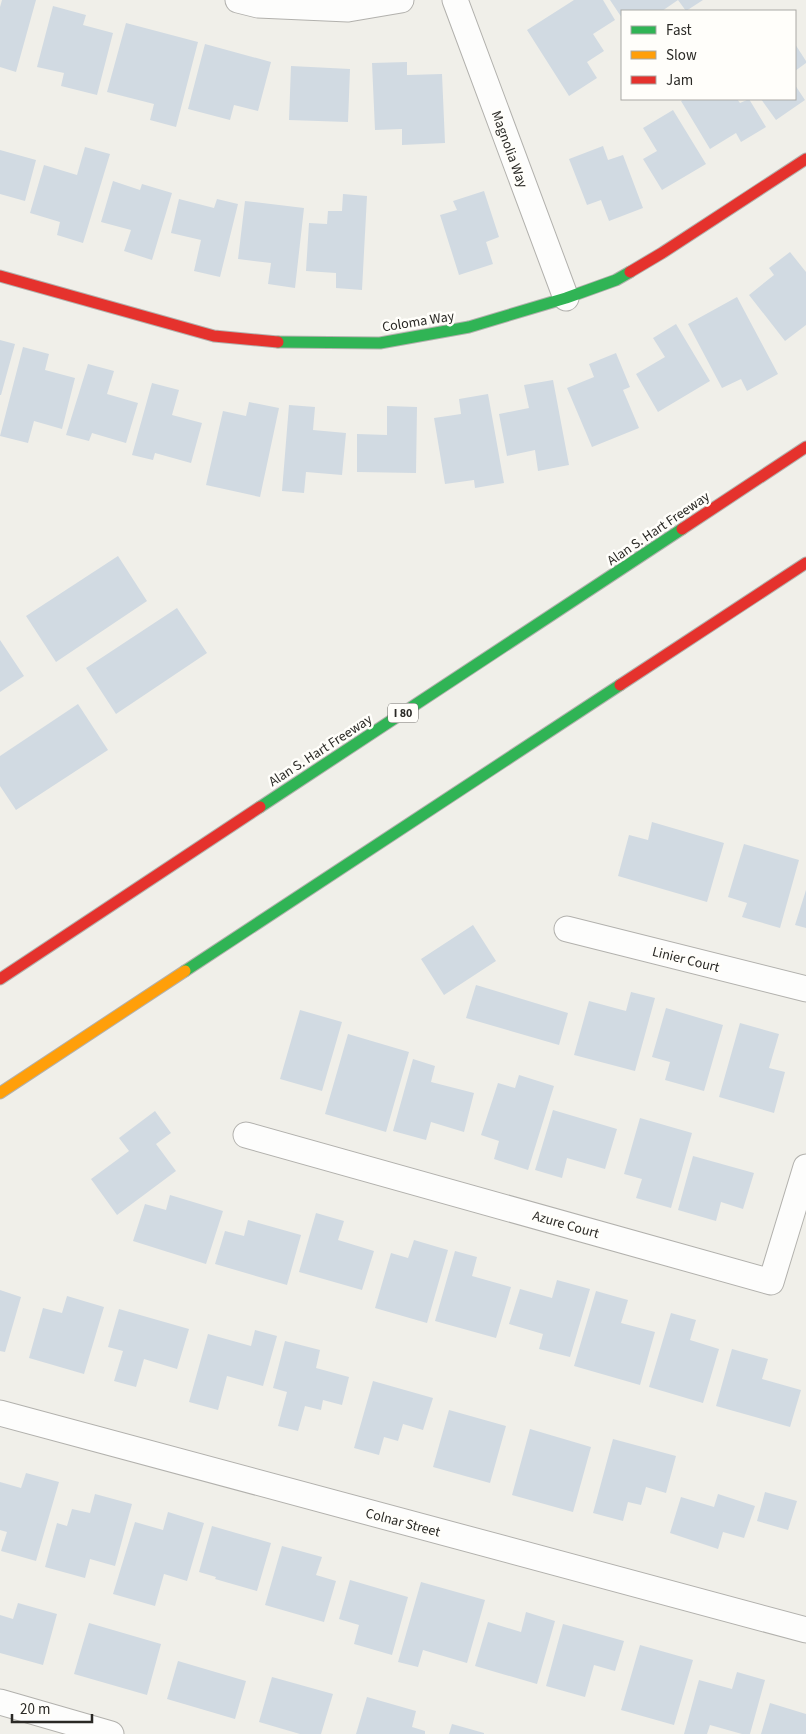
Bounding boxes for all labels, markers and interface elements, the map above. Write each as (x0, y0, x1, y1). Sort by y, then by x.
legend (621, 10, 796, 100)
text: Fast (666, 20, 692, 41)
text: Slow (666, 45, 697, 66)
text: Jam (666, 70, 693, 91)
street label: Magnolia Way (486, 108, 532, 191)
street label: Coloma Way (381, 306, 456, 338)
street label: Alan S. Hart Freeway (603, 487, 714, 571)
road number: I 80 (388, 704, 418, 722)
street label: Alan S. Hart Freeway (265, 710, 377, 792)
street label: Linier Court (650, 942, 722, 978)
street label: Azure Court (530, 1206, 602, 1244)
street label: Colnar Street (363, 1503, 443, 1543)
scale bar (12, 1692, 92, 1724)
text: 20 m (20, 1699, 50, 1720)

